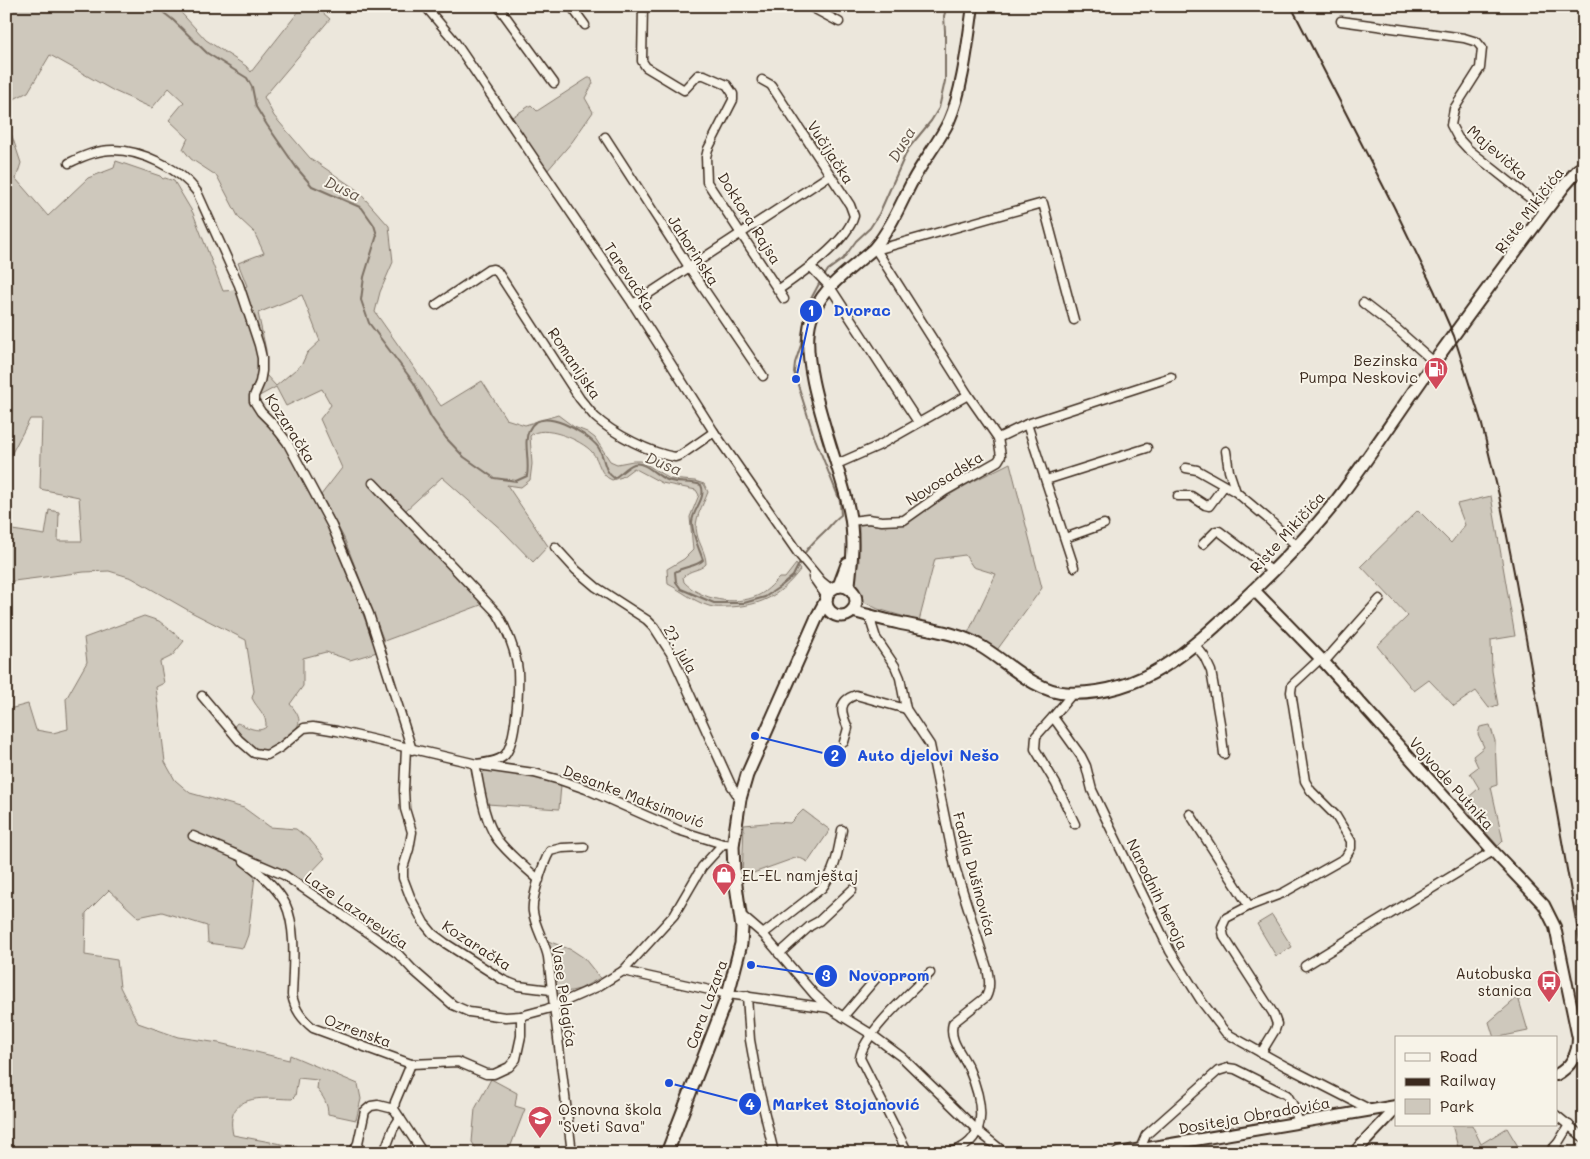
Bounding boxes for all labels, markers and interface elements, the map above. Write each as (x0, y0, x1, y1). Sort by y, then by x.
street label: Vučijačka (803, 116, 859, 188)
street label: Majevička (1463, 120, 1533, 184)
water label: Dusa (882, 123, 920, 165)
street label: Riste Mikičića (1490, 163, 1568, 257)
street label: Doktora Rajsa (714, 168, 786, 268)
water label: Dusa (322, 171, 364, 205)
street label: Jahorinska (664, 211, 724, 289)
street label: Tarevačka (600, 238, 660, 314)
callout: Dvorac (798, 295, 901, 326)
text: Dvorac (833, 299, 891, 320)
text: 1 (808, 300, 814, 320)
street label: Romanijska (544, 323, 606, 403)
place label: Bezinska Pumpa Neskovic (1299, 350, 1418, 387)
fuel station icon: Bezinska Pumpa Neskovic (1423, 356, 1449, 390)
street label: Kozaračka (261, 390, 321, 466)
water label: Dusa (643, 446, 685, 480)
street label: Novosadska (902, 446, 986, 510)
street label: Riste Mikičića (1245, 487, 1329, 577)
street label: 27. jula (660, 621, 702, 677)
street label: Vojvode Putnika (1405, 732, 1499, 834)
callout: Auto djelovi Nešo (822, 740, 1009, 771)
text: Auto djelovi Nešo (857, 744, 999, 765)
text: 2 (831, 745, 839, 765)
street label: Desanke Maksimović (560, 760, 708, 832)
street label: Fadila Dušinovića (949, 810, 1001, 938)
street label: Narodnih heroja (1122, 835, 1194, 953)
shop icon: EL-EL namještaj (711, 862, 737, 896)
place label: EL-EL namještaj (742, 865, 858, 885)
street label: Laze Lazarevića (301, 867, 413, 953)
street label: Kozaračka (439, 915, 515, 975)
street label: Vase Pelagića (548, 943, 582, 1049)
street label: Cara Lazara (681, 957, 731, 1051)
callout: Novoprom (814, 960, 940, 991)
place label: Autobuska stanica (1456, 963, 1532, 1000)
text: Novoprom (848, 964, 930, 985)
text: 3 (821, 965, 831, 985)
bus stop icon: Autobuska stanica (1536, 969, 1562, 1003)
street label: Ozrenska (322, 1009, 394, 1051)
legend (1395, 1036, 1558, 1126)
text: Road (1440, 1046, 1477, 1066)
text: Railway (1440, 1070, 1496, 1090)
callout: Market Stojanović (737, 1089, 930, 1120)
street label: Dositeja Obradovića (1177, 1092, 1331, 1138)
text: Market Stojanović (772, 1093, 920, 1114)
text: 4 (745, 1094, 755, 1114)
text: Park (1440, 1096, 1474, 1116)
place label: Osnovna škola "Sveti Sava" (558, 1099, 662, 1136)
school or university icon: Osnovna škola "Sveti Sava" (527, 1105, 553, 1139)

